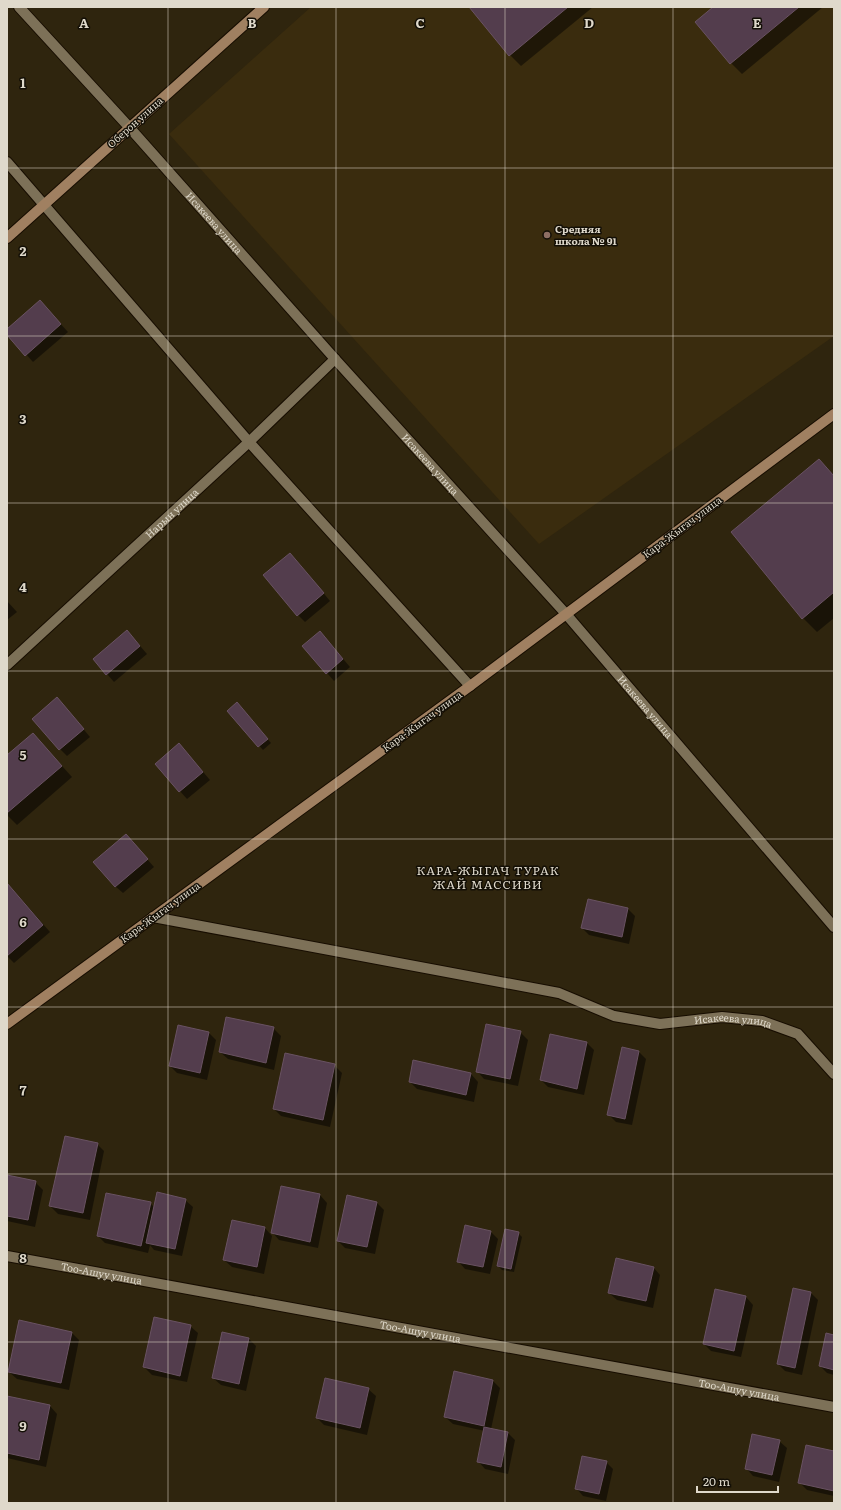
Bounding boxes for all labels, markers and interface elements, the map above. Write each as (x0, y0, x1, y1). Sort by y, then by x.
text: A (79, 13, 89, 32)
text: B (248, 13, 257, 32)
text: C (415, 13, 425, 32)
text: D (584, 13, 594, 32)
text: E (753, 13, 762, 32)
text: 1 (20, 73, 26, 92)
street label: Оберон улица (104, 92, 166, 151)
street label: Исакеева улица (183, 188, 247, 257)
place label: Средняя школа № 91 (555, 221, 617, 248)
marker: Средняя школа № 91 (542, 230, 552, 240)
text: 2 (20, 241, 27, 260)
text: 3 (19, 409, 27, 428)
street label: Исакеева улица (399, 430, 463, 499)
street label: Нарын улица (141, 484, 202, 541)
street label: Кара-Жыгач улица (639, 492, 725, 561)
text: 4 (19, 577, 27, 596)
street label: Исакеева улица (614, 671, 677, 741)
street label: Кара-Жыгач улица (379, 686, 465, 755)
text: 5 (19, 745, 27, 764)
district label: КАРА-ЖЫГАЧ ТУРАК ЖАЙ МАССИВИ (416, 861, 560, 893)
street label: Кара-Жыгач улица (117, 877, 203, 946)
text: 6 (19, 912, 27, 931)
street label: Исакеева улица (693, 1009, 775, 1031)
text: 7 (19, 1080, 27, 1099)
text: 8 (19, 1248, 27, 1267)
street label: Тоо-Ашуу улица (60, 1258, 144, 1288)
street label: Тоо-Ашуу улица (378, 1316, 463, 1346)
street label: Тоо-Ашуу улица (697, 1374, 781, 1404)
text: 9 (19, 1416, 27, 1435)
scale bar (697, 1468, 778, 1494)
text: 20 m (703, 1472, 730, 1490)

